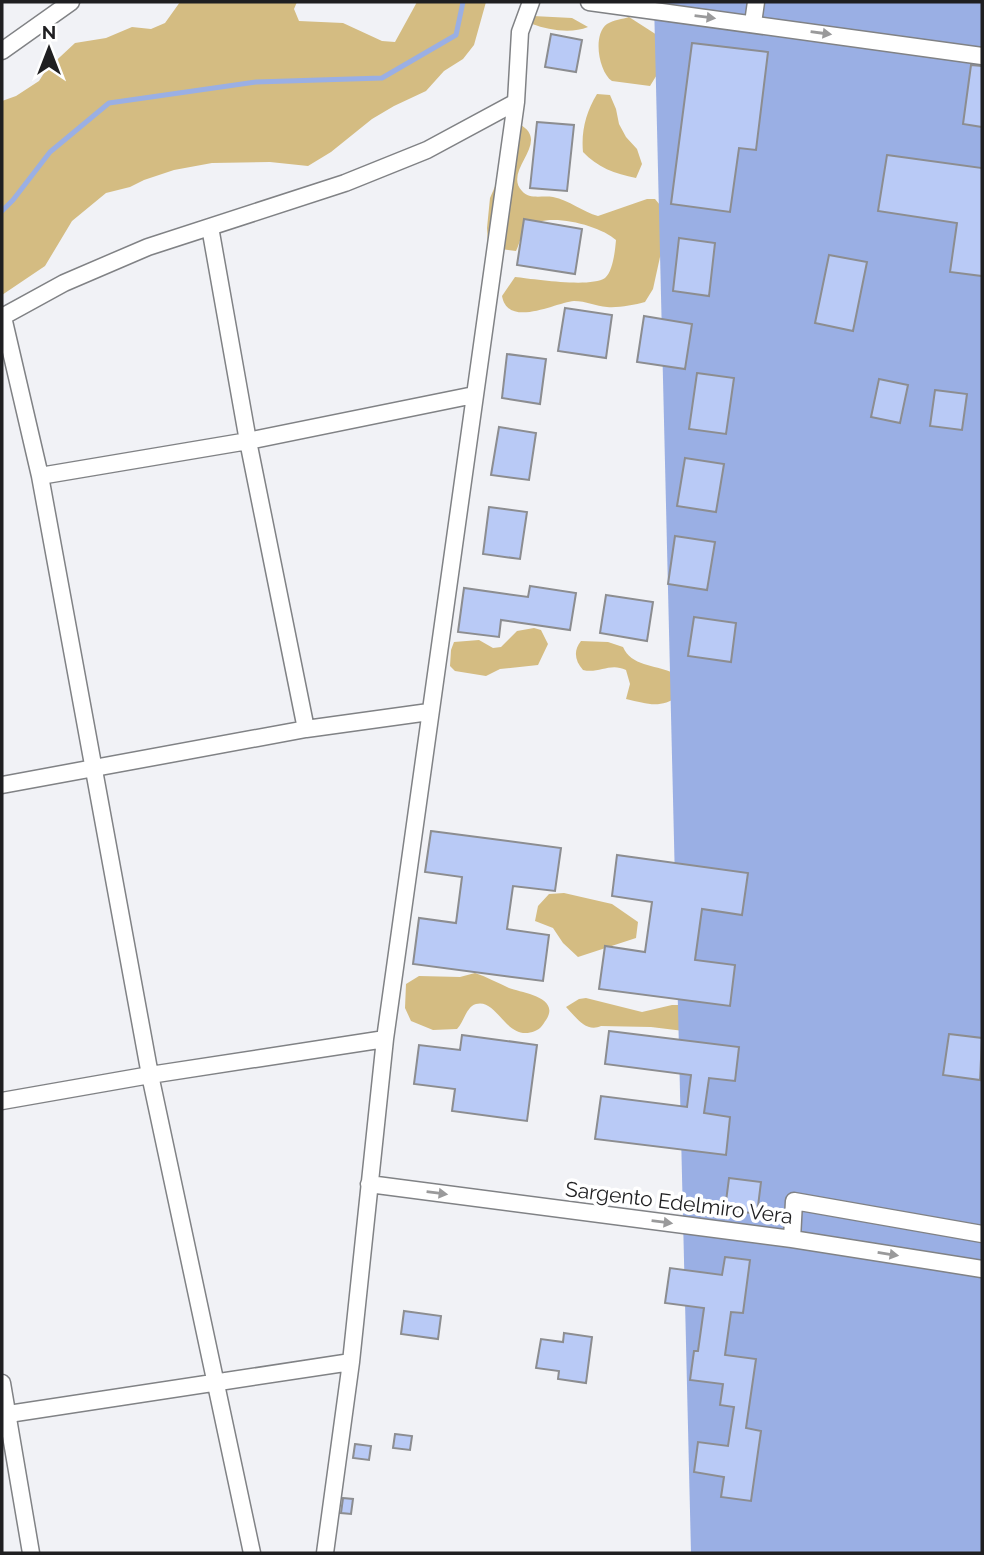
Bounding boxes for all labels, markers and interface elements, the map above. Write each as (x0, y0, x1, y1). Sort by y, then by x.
one-way arrow (695, 12, 717, 23)
north arrow (14, 14, 84, 84)
text: N (42, 21, 56, 43)
one-way arrow (810, 27, 832, 38)
street label: Sargento Edelmiro Vera (564, 1176, 794, 1229)
one-way arrow (426, 1188, 448, 1199)
one-way arrow (652, 1217, 674, 1228)
one-way arrow (877, 1249, 899, 1260)

